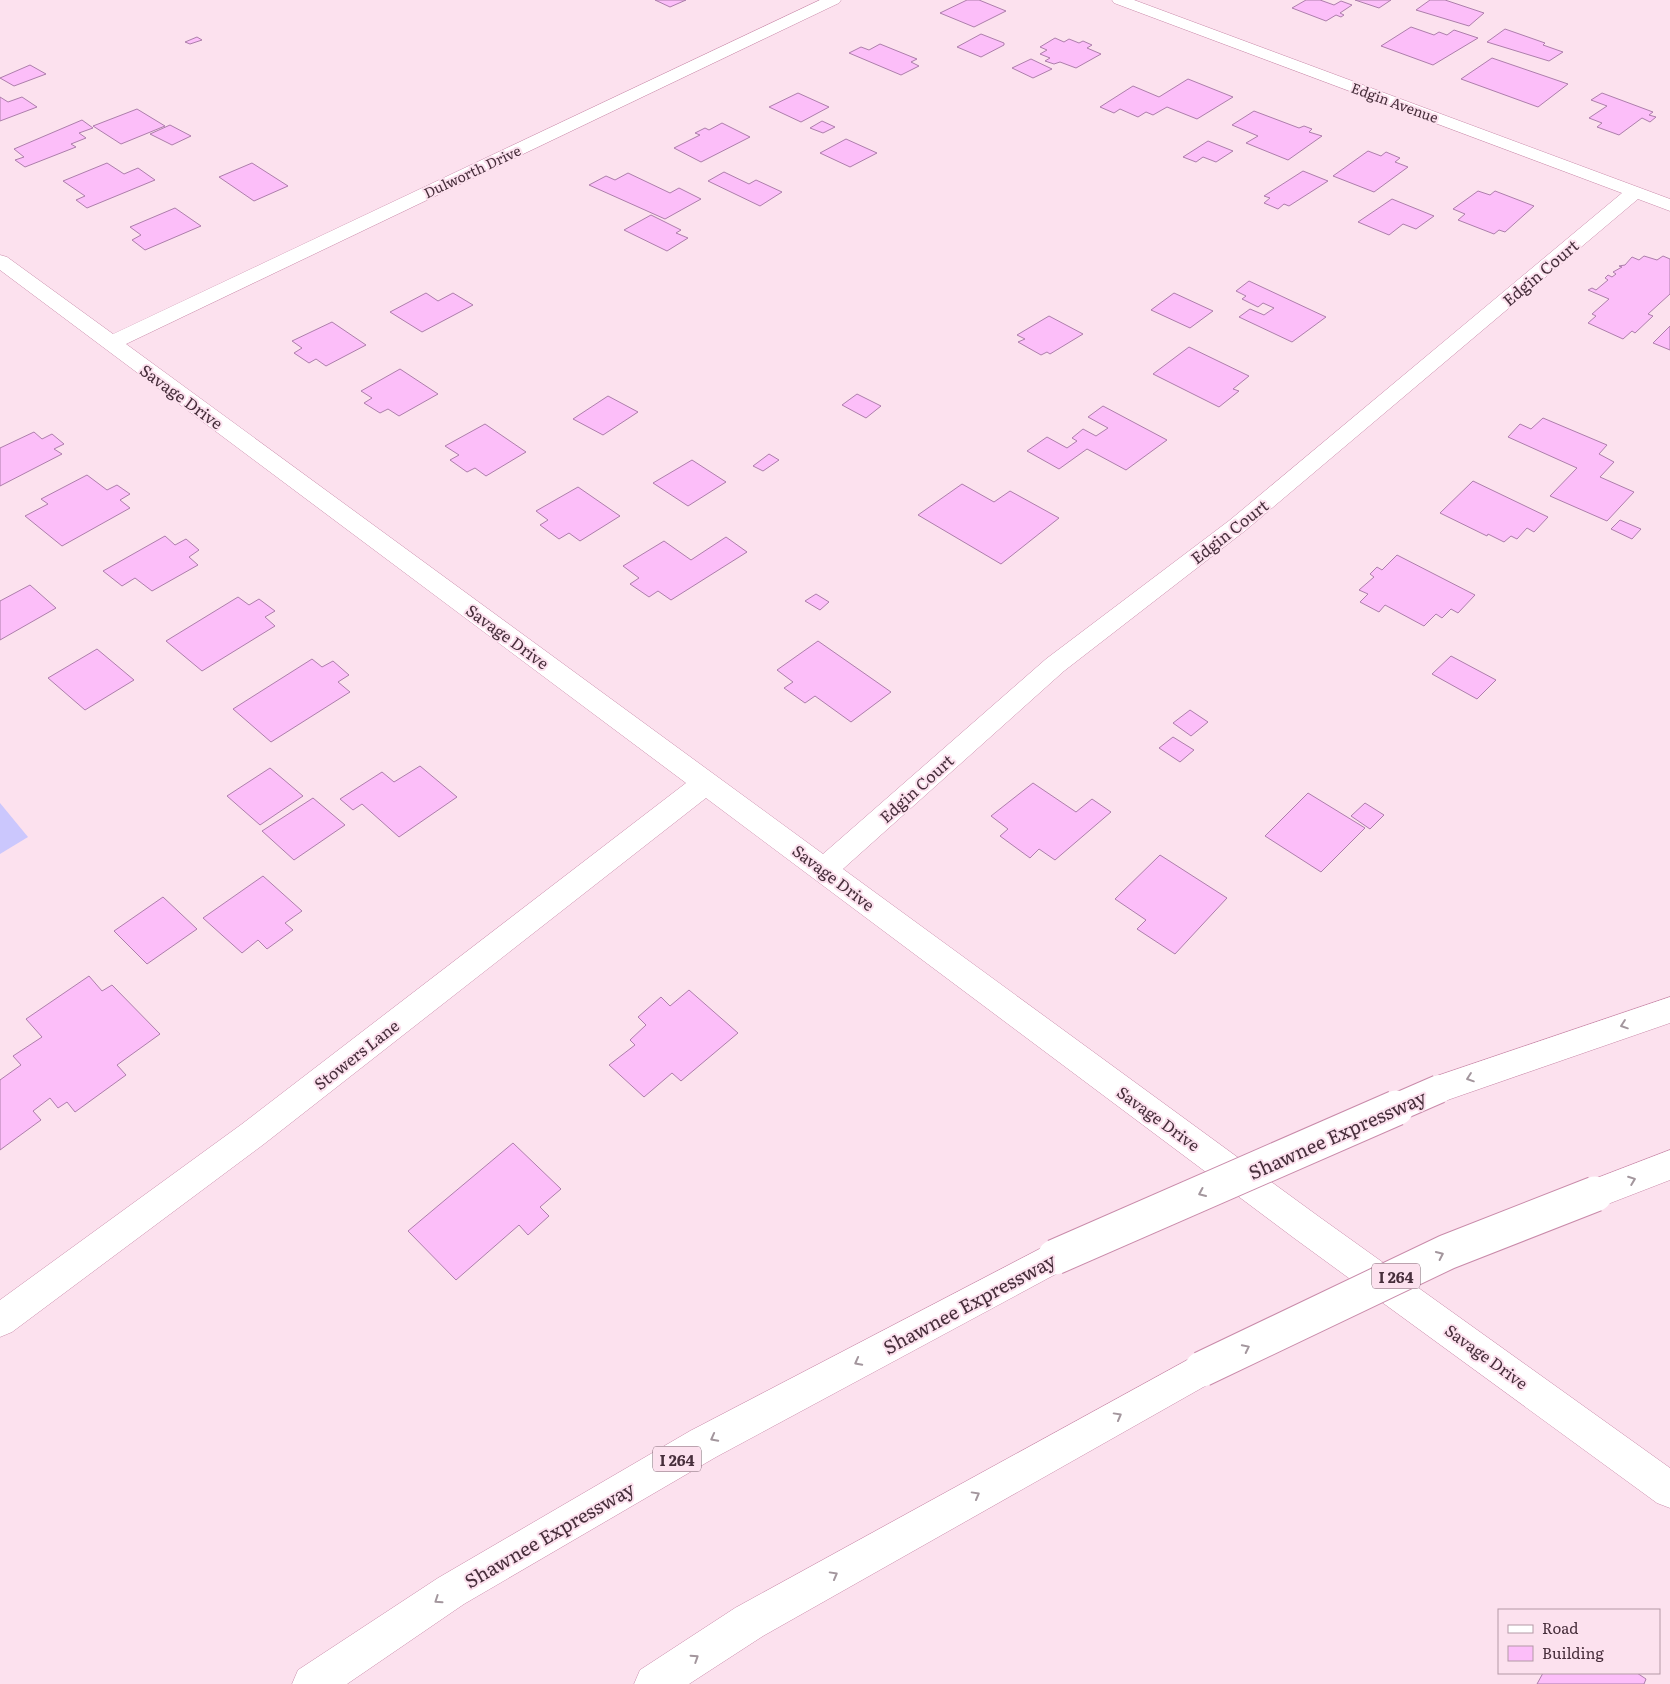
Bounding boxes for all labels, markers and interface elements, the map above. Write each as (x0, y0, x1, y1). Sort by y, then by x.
street label: Edgin Avenue (1349, 77, 1441, 127)
street label: Dulworth Drive (420, 140, 524, 202)
street label: Edgin Court (1497, 233, 1584, 311)
street label: Savage Drive (136, 358, 228, 434)
street label: Edgin Court (1185, 493, 1273, 569)
street label: Savage Drive (462, 598, 554, 674)
street label: Edgin Court (874, 748, 959, 828)
street label: Savage Drive (788, 838, 880, 916)
street label: Stowers Lane (308, 1013, 404, 1095)
one-way arrow (1620, 1019, 1629, 1029)
one-way arrow (1467, 1073, 1475, 1083)
street label: Savage Drive (1113, 1080, 1205, 1156)
street label: Shawnee Expressway (1244, 1082, 1430, 1186)
one-way arrow (1628, 1176, 1636, 1186)
one-way arrow (1198, 1187, 1207, 1198)
street label: Shawnee Expressway (878, 1246, 1060, 1360)
one-way arrow (1435, 1250, 1444, 1261)
road number: I 264 (1372, 1264, 1420, 1288)
street label: Savage Drive (1441, 1318, 1533, 1394)
one-way arrow (1241, 1343, 1250, 1354)
one-way arrow (854, 1356, 863, 1366)
one-way arrow (1113, 1412, 1122, 1422)
one-way arrow (710, 1432, 719, 1442)
road number: I 264 (653, 1446, 701, 1472)
street label: Shawnee Expressway (459, 1474, 639, 1594)
one-way arrow (971, 1492, 980, 1502)
one-way arrow (829, 1571, 838, 1581)
one-way arrow (434, 1594, 444, 1603)
legend (1498, 1609, 1660, 1674)
text: Road (1542, 1616, 1578, 1639)
text: Building (1542, 1641, 1604, 1664)
one-way arrow (689, 1654, 698, 1664)

